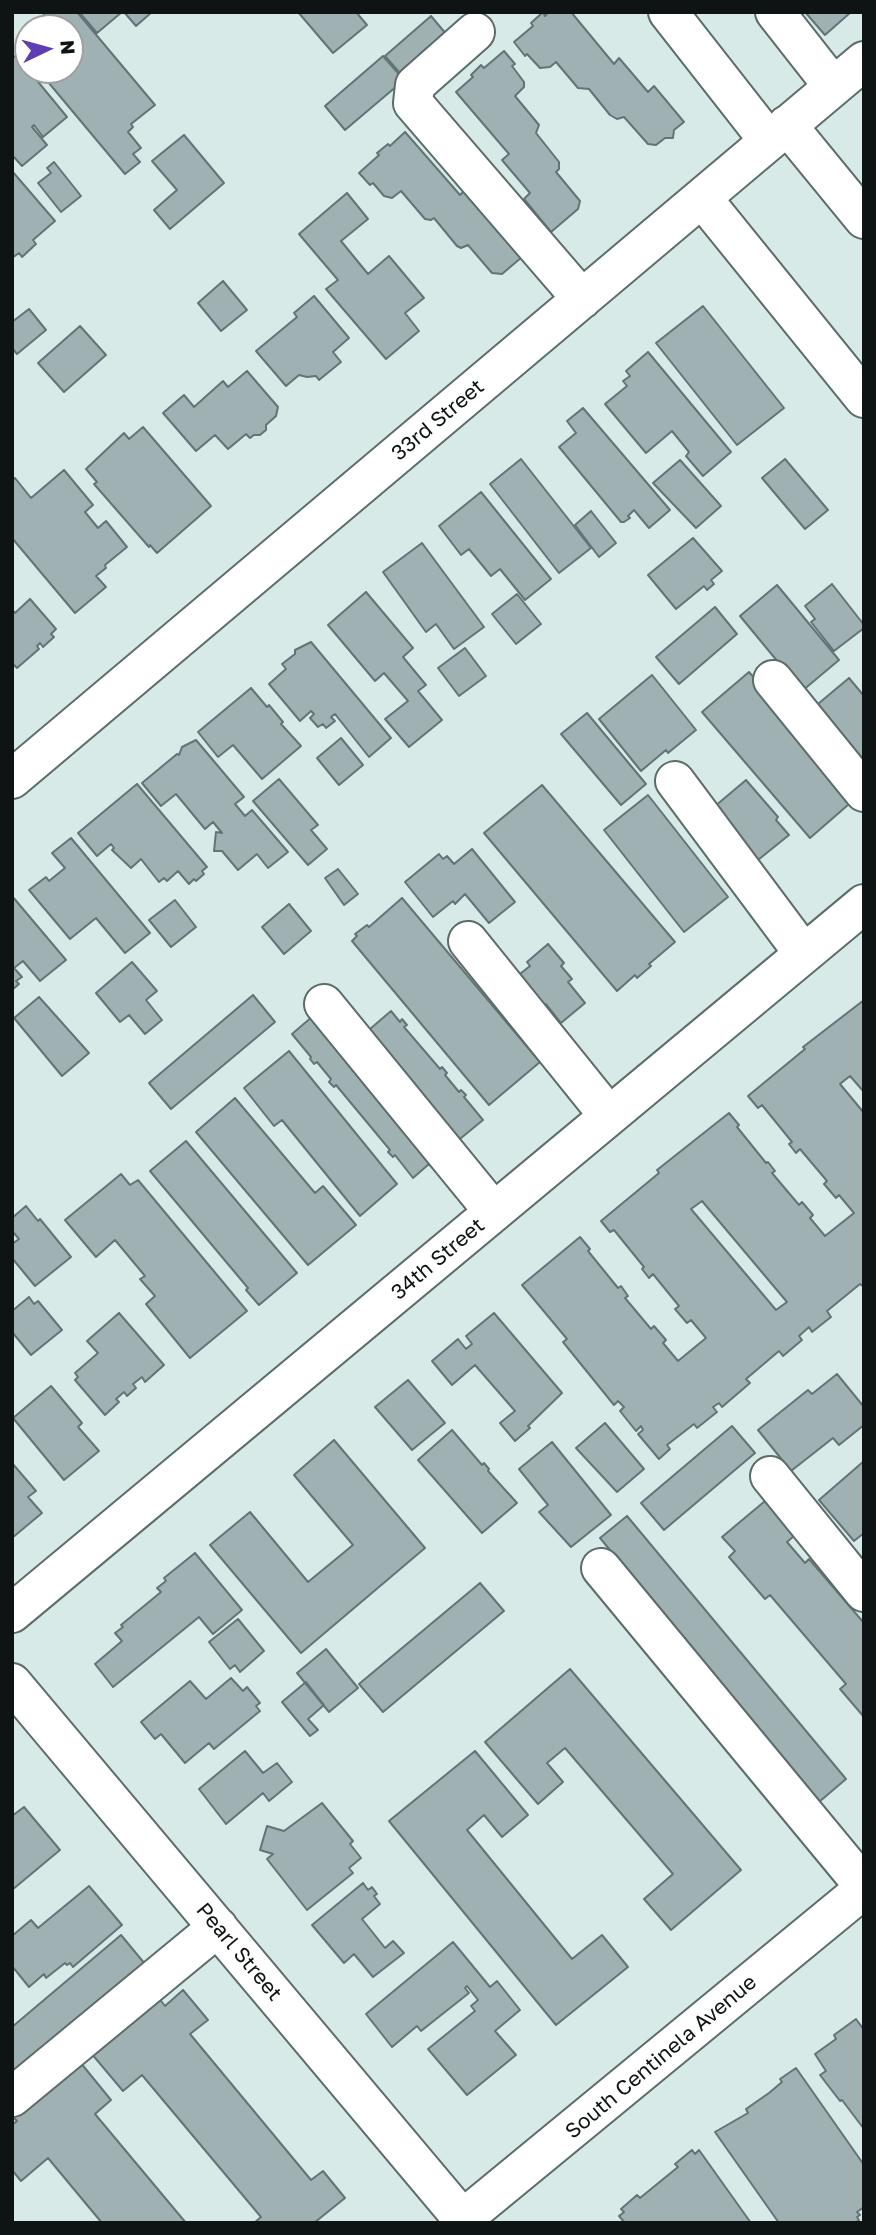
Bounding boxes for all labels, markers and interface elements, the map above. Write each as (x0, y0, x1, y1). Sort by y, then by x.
north arrow (14, 14, 84, 84)
text: N (56, 39, 81, 55)
street label: 33rd Street (387, 374, 489, 466)
street label: 34th Street (386, 1213, 490, 1305)
street label: Pearl Street (191, 1898, 287, 2006)
street label: South Centinela Avenue (560, 1970, 762, 2144)

